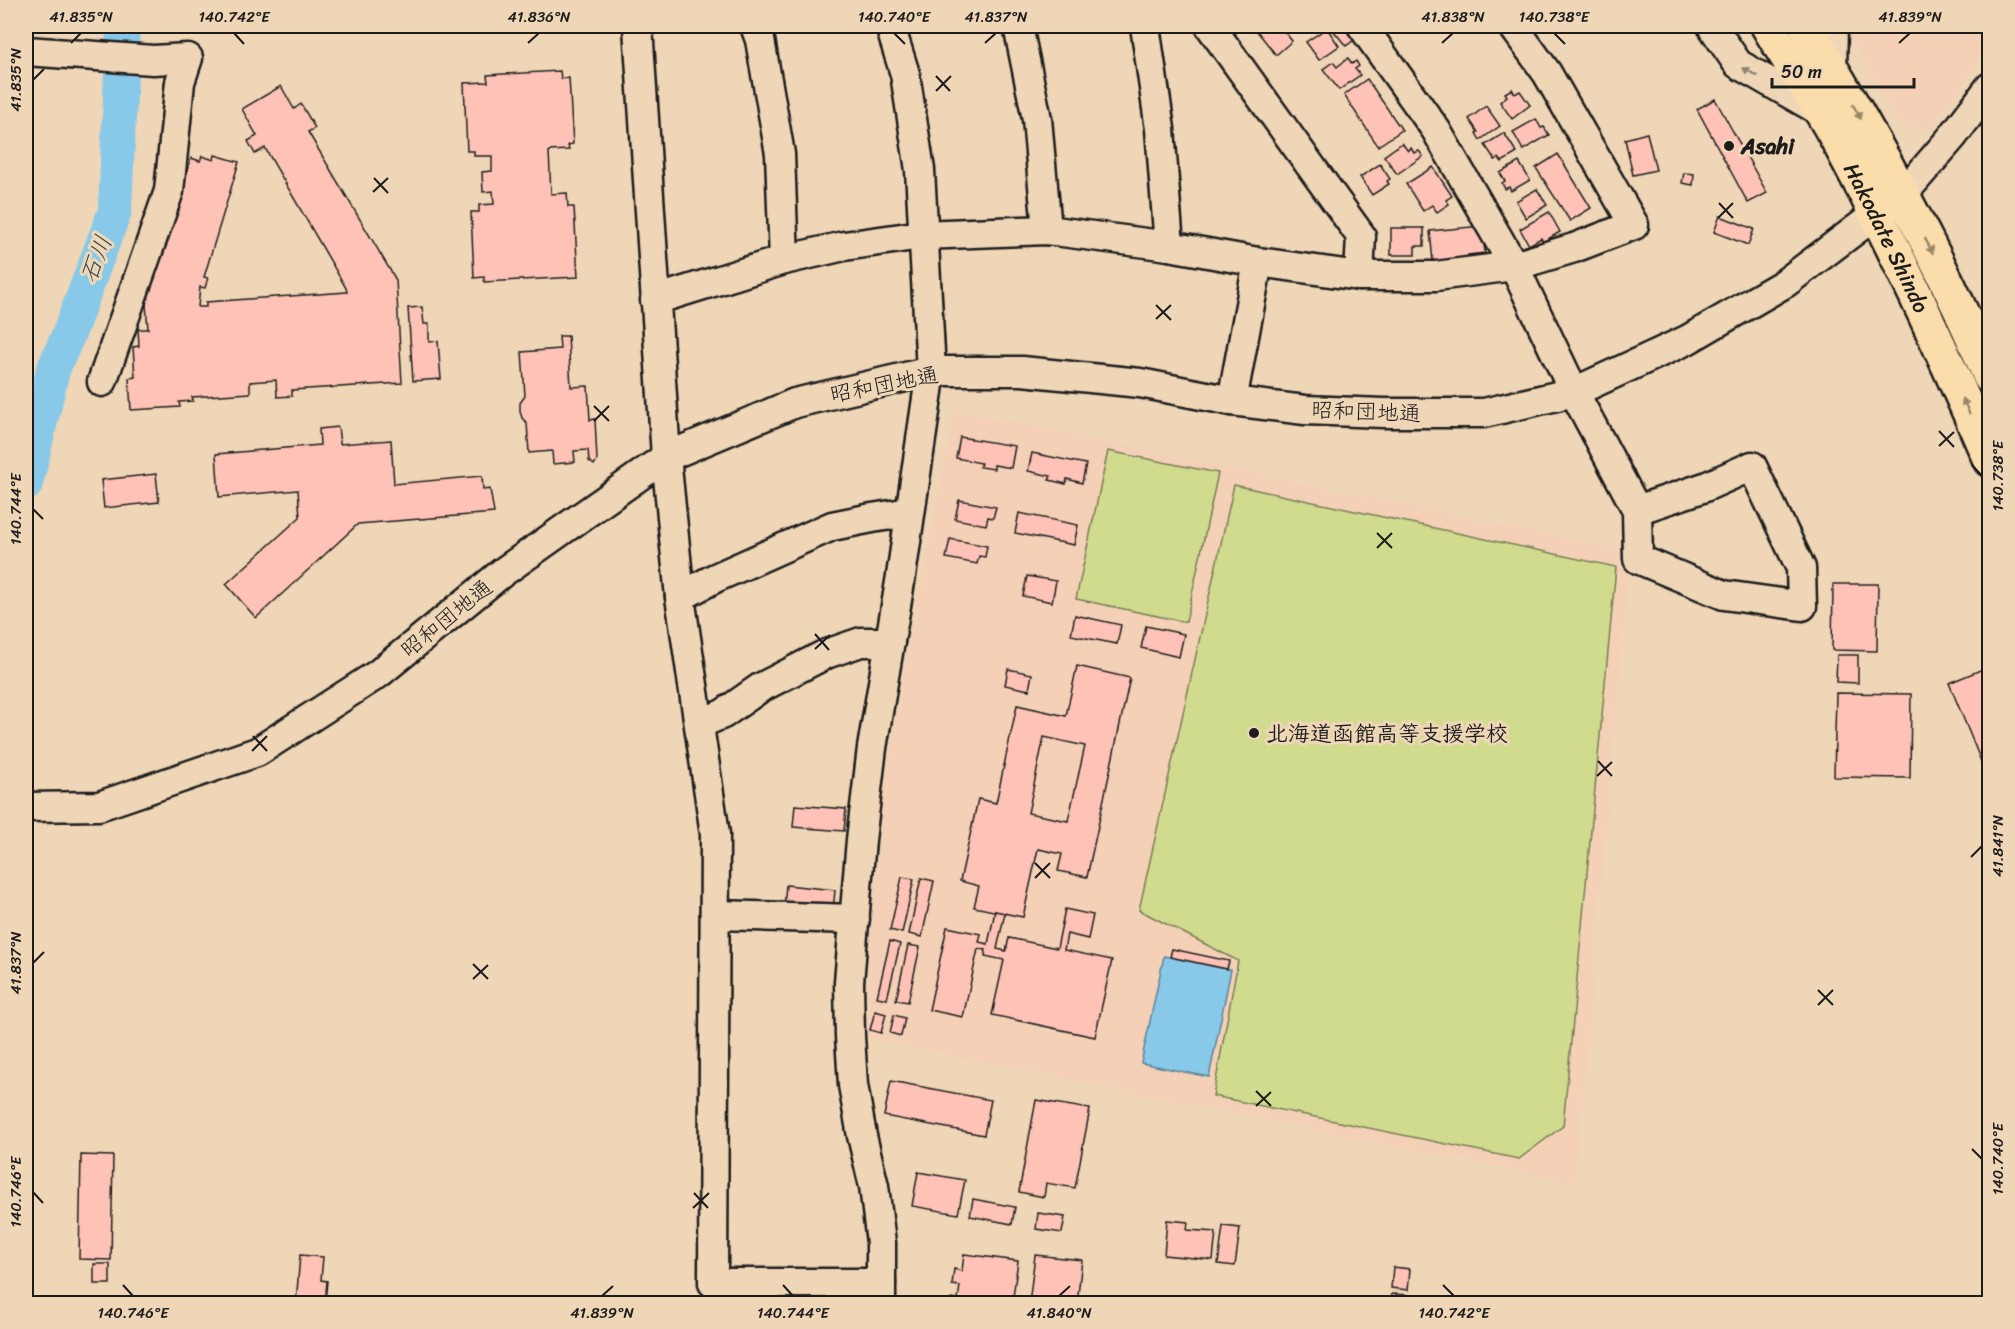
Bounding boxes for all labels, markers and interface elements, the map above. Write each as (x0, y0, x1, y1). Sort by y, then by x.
text: 41.835°N (49, 4, 113, 30)
text: 140.742°E (198, 4, 271, 30)
text: 41.836°N (508, 4, 571, 30)
text: 140.740°E (858, 4, 932, 30)
text: 41.837°N (964, 4, 1028, 30)
text: 41.838°N (1421, 4, 1485, 30)
text: 140.738°E (1519, 4, 1591, 30)
text: 41.839°N (1878, 4, 1942, 30)
text: 41.835°N (3, 48, 29, 112)
scale bar (1772, 51, 1914, 89)
text: 50 m (1781, 56, 1822, 88)
one-way arrow (1742, 67, 1759, 77)
one-way arrow (1851, 104, 1862, 120)
place label: Asahi (1740, 127, 1796, 166)
marker: Asahi (1722, 139, 1736, 153)
street label: Hakodate Shindo (1833, 155, 1940, 320)
water label: 石川 (68, 229, 124, 289)
one-way arrow (1924, 238, 1933, 255)
street label: 昭和団地通 (826, 355, 942, 414)
street label: 昭和団地通 (1310, 390, 1422, 433)
one-way arrow (1961, 397, 1971, 415)
text: 140.738°E (1985, 439, 2011, 511)
text: 140.744°E (3, 471, 29, 545)
street label: 昭和団地通 (391, 569, 501, 668)
place label: 北海道函館高等支援学校 (1266, 714, 1508, 753)
marker: 北海道函館高等支援学校 (1247, 726, 1261, 740)
text: 41.841°N (1985, 814, 2011, 877)
text: 41.837°N (3, 931, 29, 995)
text: 140.740°E (1985, 1121, 2011, 1195)
text: 140.746°E (3, 1155, 29, 1228)
text: 140.746°E (97, 1300, 170, 1326)
text: 41.839°N (570, 1300, 634, 1326)
text: 140.744°E (757, 1300, 831, 1326)
text: 41.840°N (1026, 1300, 1092, 1326)
text: 140.742°E (1418, 1300, 1491, 1326)

